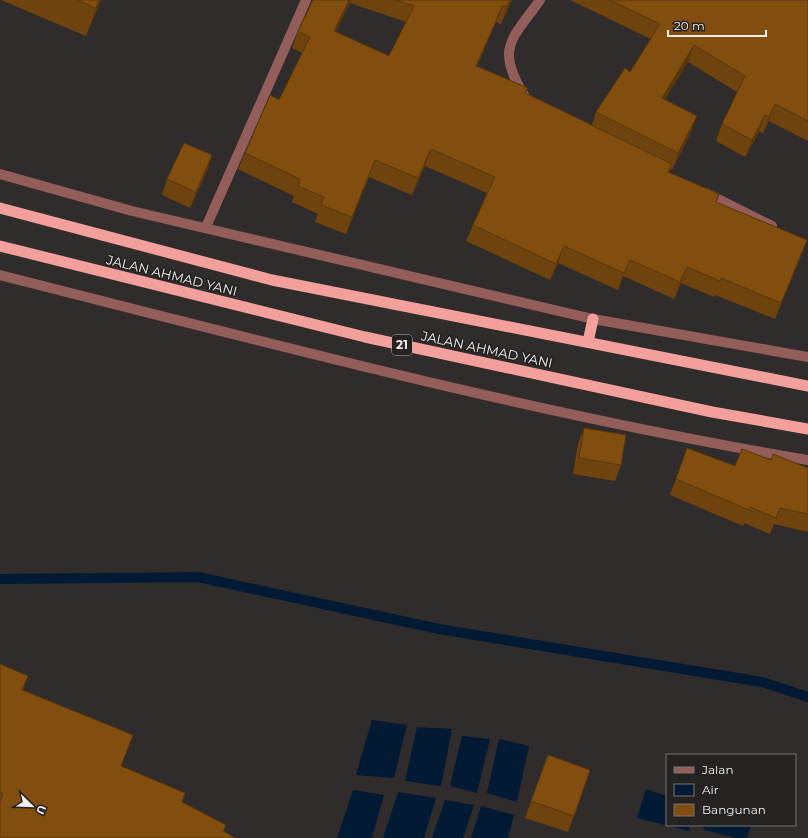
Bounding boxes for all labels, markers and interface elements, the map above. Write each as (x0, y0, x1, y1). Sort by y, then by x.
scale bar (668, 12, 766, 38)
text: 20 m (674, 18, 705, 33)
street label: JALAN AHMAD YANI (104, 251, 239, 299)
street label: JALAN AHMAD YANI (419, 327, 554, 371)
road number: 21 (392, 335, 412, 355)
legend (666, 754, 796, 826)
text: Jalan (701, 762, 734, 777)
text: Air (702, 782, 719, 797)
north arrow (12, 786, 52, 826)
text: Bangunan (702, 802, 766, 817)
text: U (33, 803, 49, 817)

